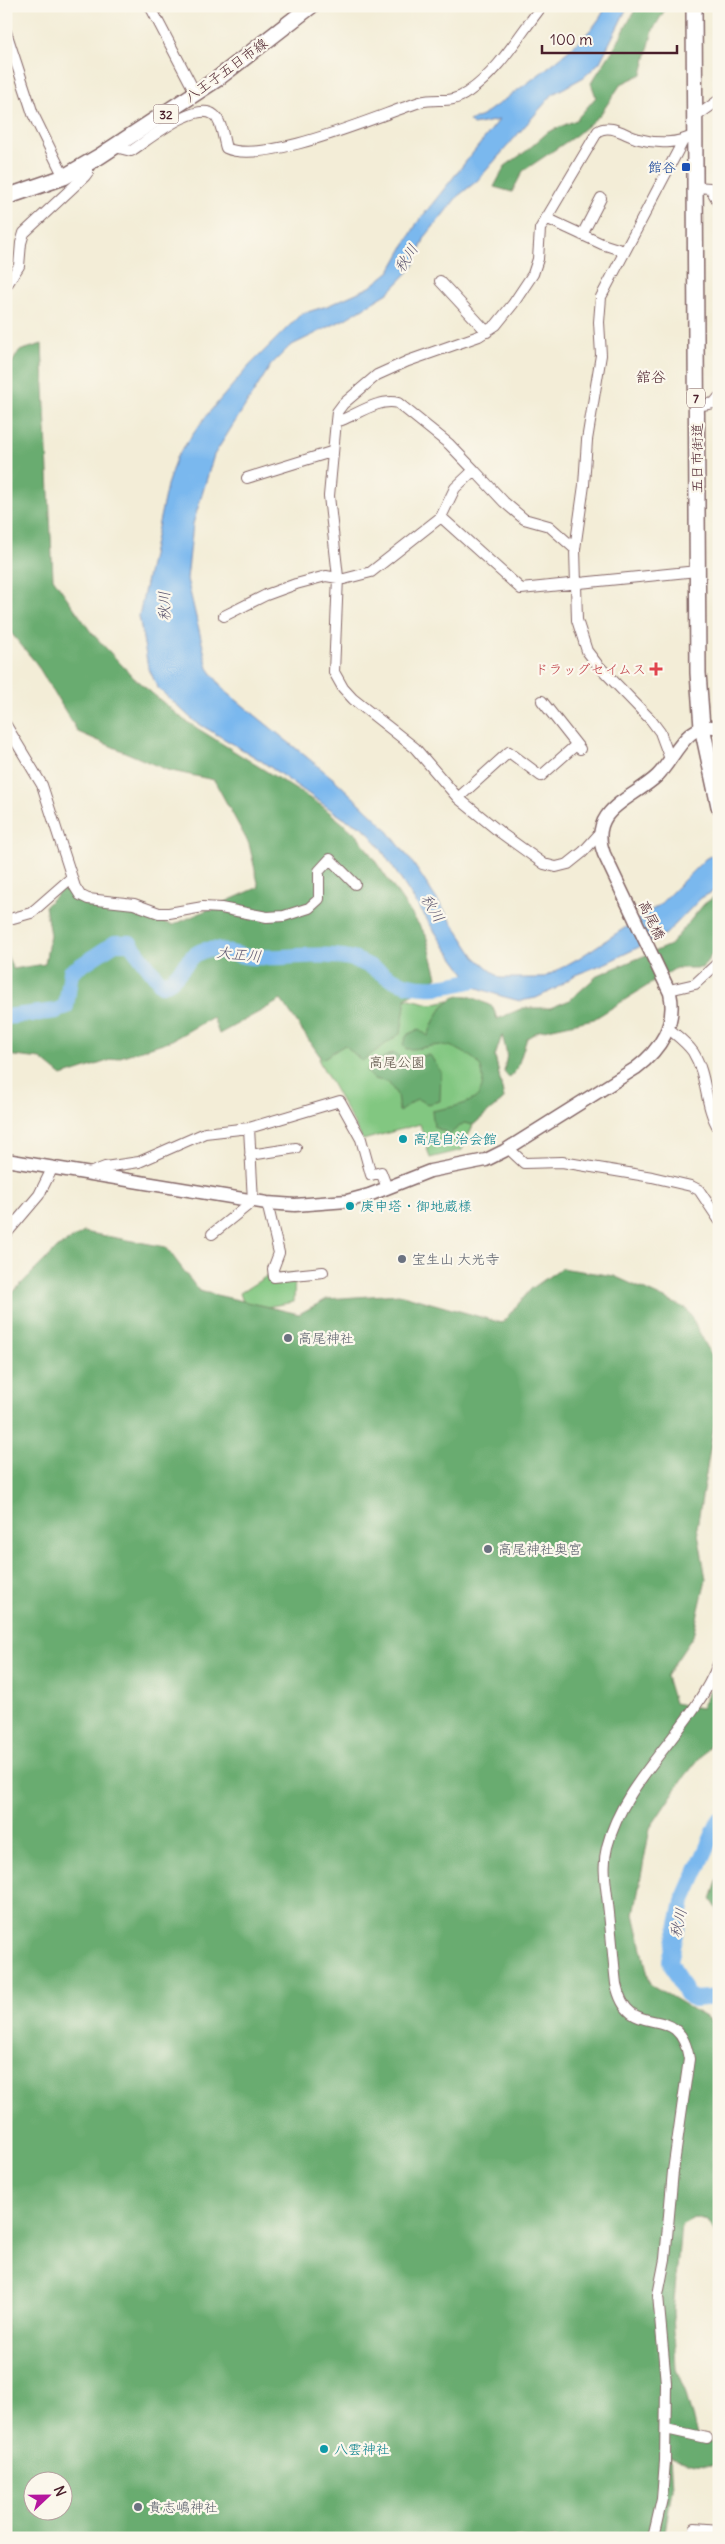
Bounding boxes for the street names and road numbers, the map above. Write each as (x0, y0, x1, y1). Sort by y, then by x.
street label: 八王子五日市線 (181, 34, 271, 106)
road number: 32 (154, 105, 178, 124)
road number: 7 (687, 388, 705, 408)
street label: 五日市街道 (688, 423, 706, 493)
street label: 高尾橋 (635, 897, 669, 943)

